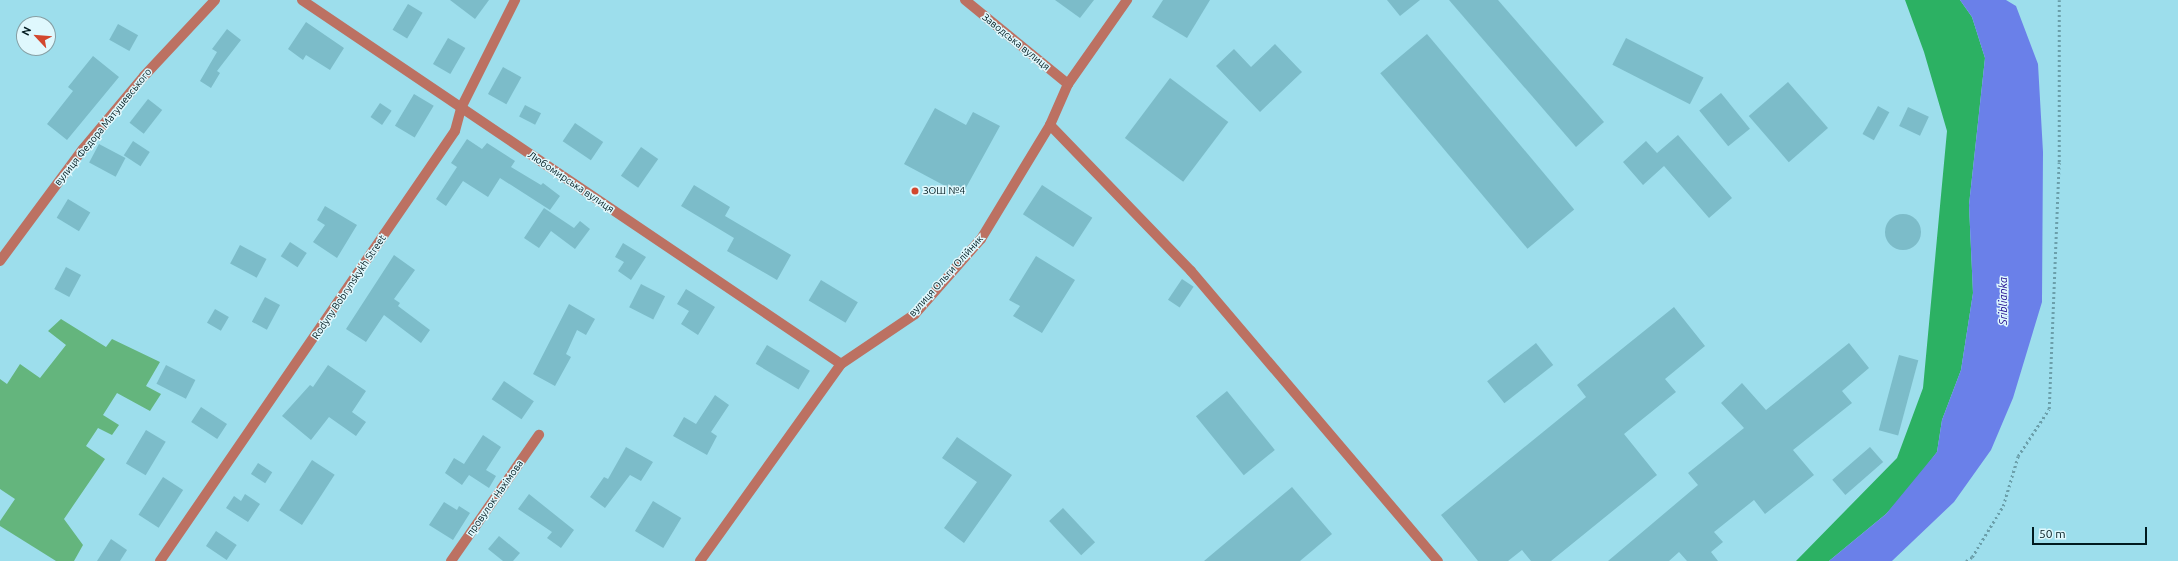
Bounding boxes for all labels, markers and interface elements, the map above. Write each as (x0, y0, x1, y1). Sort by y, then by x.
street label: Заводська вулиця (980, 11, 1052, 73)
north arrow (16, 16, 56, 56)
text: N (19, 25, 33, 38)
street label: вулиця Федора Матушевського (52, 66, 154, 188)
street label: Любомирська вулиця (526, 149, 616, 215)
place label: ЗОШ №4 (923, 185, 965, 197)
marker: ЗОШ №4 (910, 186, 920, 196)
street label: Rodyny Bobrynskykh Street (310, 233, 388, 341)
street label: вулиця Ольги Олійник (906, 233, 986, 319)
water label: Sriblianka (1996, 277, 2010, 325)
street label: провулок Нахімова (464, 458, 526, 538)
scale bar (2034, 519, 2149, 545)
text: 50 m (2039, 527, 2066, 540)

